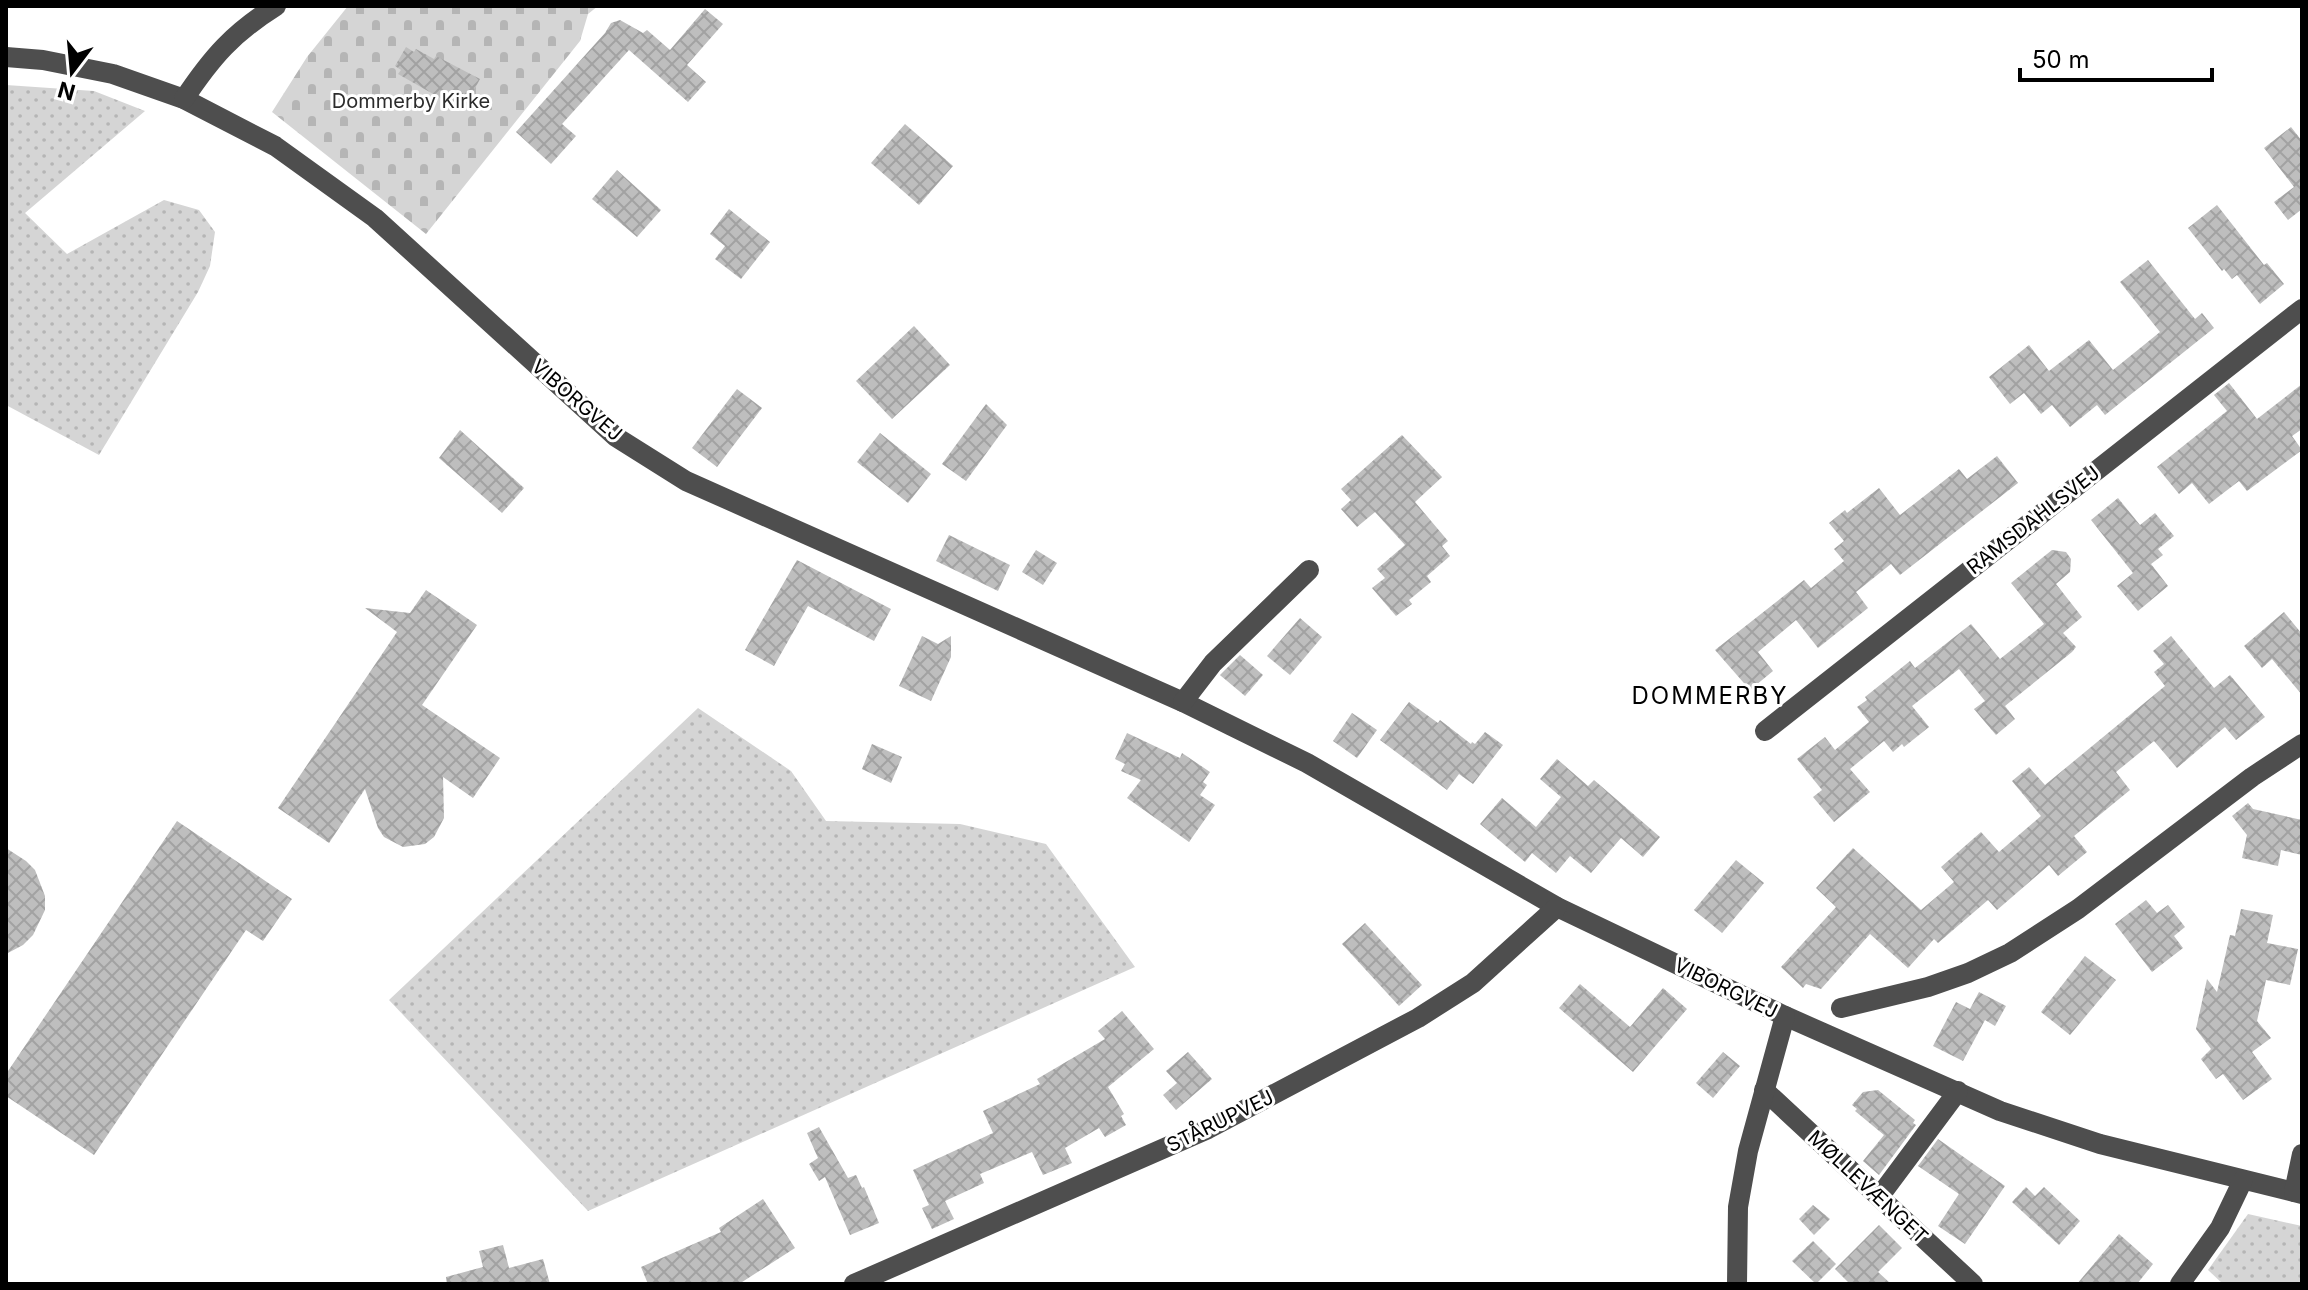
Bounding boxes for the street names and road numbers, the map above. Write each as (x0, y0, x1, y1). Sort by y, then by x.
street label: VIBORGVEJ (527, 354, 627, 446)
street label: RAMSDAHLSVEJ (1962, 461, 2104, 579)
street label: VIBORGVEJ (1670, 953, 1782, 1023)
street label: STÅRUPVEJ (1162, 1083, 1277, 1157)
street label: MØLLEVÆNGET (1803, 1125, 1933, 1249)

